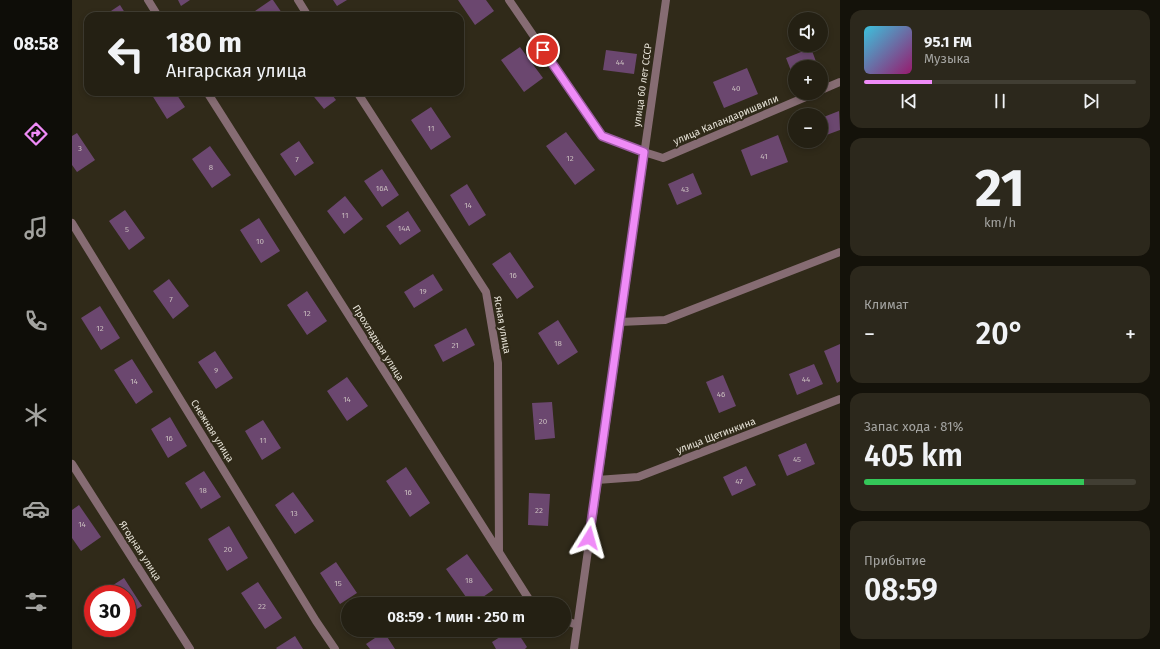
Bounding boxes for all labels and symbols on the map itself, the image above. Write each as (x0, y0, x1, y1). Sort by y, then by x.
pin (526, 33, 560, 67)
street label: улица 60 лет СССР (631, 42, 655, 128)
house number: 44 (616, 58, 625, 67)
house number: 40 (732, 84, 741, 93)
street label: улица Каландаришвили (672, 92, 780, 148)
house number: 11 (428, 124, 434, 133)
house number: 3 (78, 144, 82, 153)
house number: 41 (760, 152, 768, 161)
house number: 12 (566, 154, 574, 163)
house number: 7 (295, 155, 299, 164)
house number: 8 (209, 163, 214, 172)
house number: 16А (376, 184, 389, 193)
house number: 43 (681, 185, 689, 194)
house number: 14 (464, 201, 473, 210)
house number: 11 (342, 211, 348, 220)
house number: 14А (398, 224, 411, 233)
house number: 5 (125, 225, 129, 234)
house number: 10 (256, 237, 264, 246)
house number: 16 (509, 271, 517, 280)
house number: 19 (419, 287, 427, 296)
house number: 7 (169, 295, 173, 304)
street label: Ясная улица (491, 295, 513, 355)
street label: Прохладная улица (350, 303, 406, 383)
house number: 12 (303, 309, 311, 318)
house number: 12 (96, 324, 104, 333)
house number: 18 (554, 339, 563, 348)
house number: 21 (451, 341, 459, 350)
house number: 9 (214, 366, 218, 375)
house number: 44 (802, 375, 811, 384)
house number: 14 (130, 377, 139, 386)
house number: 46 (717, 390, 725, 399)
house number: 14 (343, 395, 352, 404)
street label: Снежная улица (188, 398, 236, 464)
street label: улица Щетинкина (675, 415, 757, 457)
house number: 20 (539, 417, 548, 426)
house number: 16 (165, 434, 173, 443)
house number: 11 (260, 436, 266, 445)
house number: 45 (793, 455, 801, 464)
house number: 47 (735, 477, 743, 486)
house number: 18 (199, 486, 208, 495)
house number: 16 (404, 488, 412, 497)
house number: 22 (535, 506, 543, 515)
house number: 13 (290, 509, 298, 518)
position arrow (568, 517, 610, 559)
street label: Ягодная улица (116, 519, 164, 583)
house number: 14 (78, 520, 87, 529)
house number: 20 (224, 545, 233, 554)
house number: 18 (465, 576, 474, 585)
house number: 15 (334, 579, 342, 588)
speed limit sign: 30 (84, 585, 136, 637)
house number: 22 (258, 602, 266, 611)

